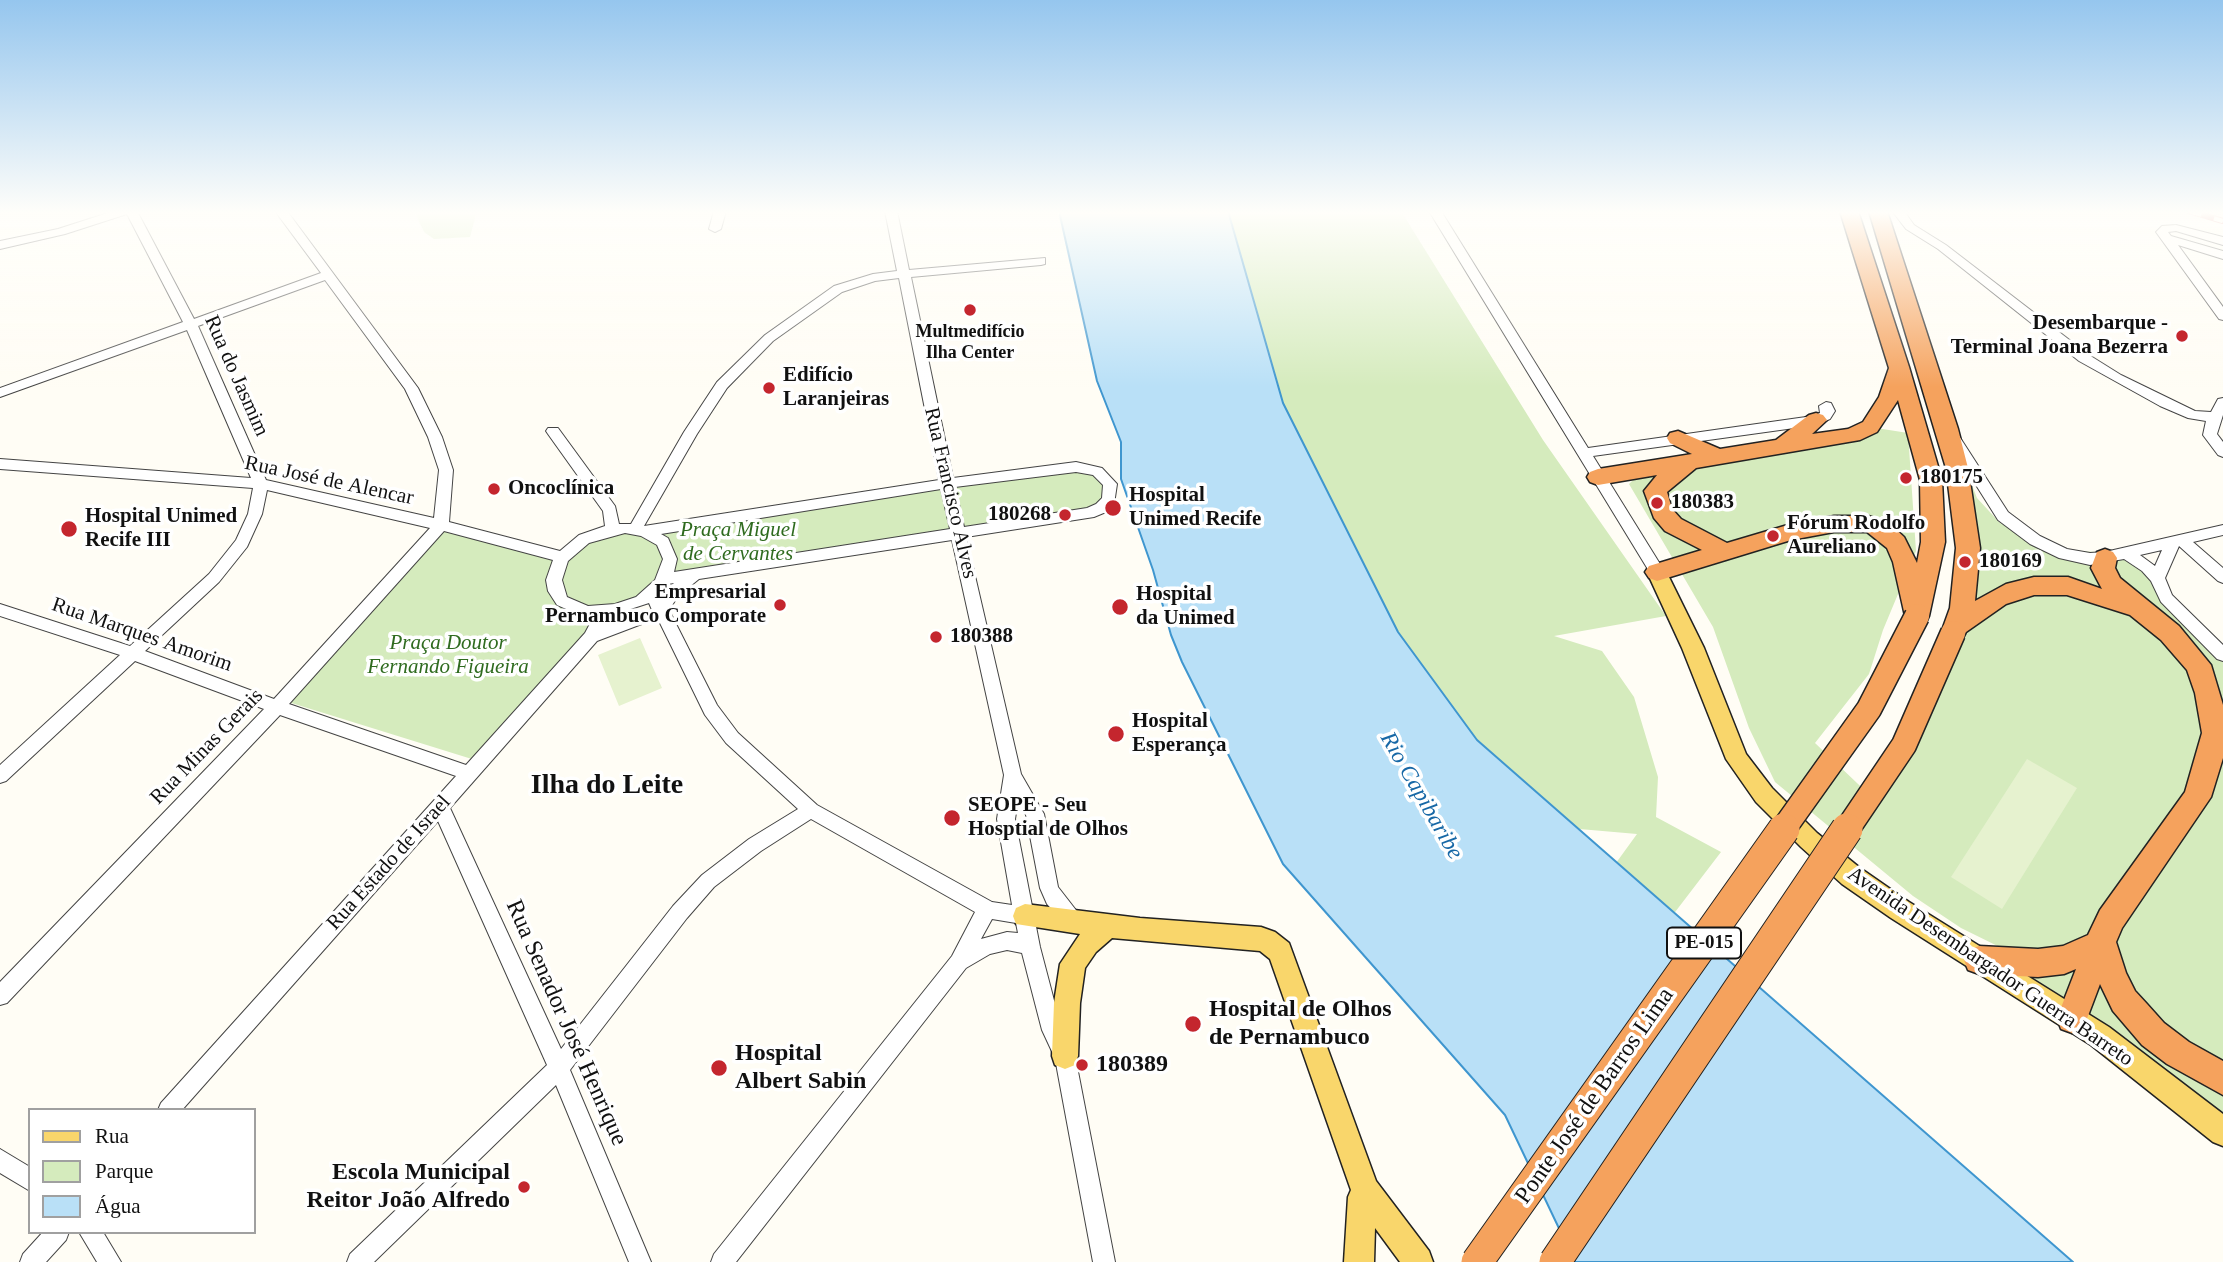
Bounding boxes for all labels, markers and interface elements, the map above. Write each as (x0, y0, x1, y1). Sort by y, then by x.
marker: Multmedifício Ilha Center (962, 302, 978, 318)
place label: Desembarque - Terminal Joana Bezerra (1951, 311, 2168, 361)
street label: Rua do Jasmim (198, 312, 274, 440)
place label: Multmedifício Ilha Center (916, 321, 1024, 364)
marker: Desembarque - Terminal Joana Bezerra (2174, 328, 2190, 344)
place label: Edifício Laranjeiras (783, 363, 889, 413)
marker: Edifício Laranjeiras (761, 380, 777, 396)
street label: Rua Francisco Alves (918, 405, 982, 581)
street label: Rua José de Alencar (242, 451, 416, 511)
place label: 180175 (1920, 465, 1983, 491)
marker: 180175 (1898, 470, 1914, 486)
place label: Oncoclínica (508, 476, 614, 502)
marker: Oncoclínica (486, 481, 502, 497)
place label: Hospital Unimed Recife (1129, 483, 1261, 533)
place label: 180383 (1671, 490, 1734, 516)
marker: 180383 (1649, 495, 1665, 511)
marker: Hospital Unimed Recife (1103, 498, 1123, 518)
place label: 180268 (988, 502, 1051, 528)
place label: Hospital Unimed Recife III (85, 504, 237, 554)
marker: 180268 (1057, 507, 1073, 523)
place label: Fórum Rodolfo Aureliano (1787, 511, 1925, 561)
park label: Praça Miguel de Cervantes (680, 517, 796, 567)
marker: Hospital Unimed Recife III (59, 519, 79, 539)
marker: Fórum Rodolfo Aureliano (1765, 528, 1781, 544)
place label: 180169 (1979, 549, 2042, 575)
marker: 180169 (1957, 554, 1973, 570)
place label: Empresarial Pernambuco Comporate (545, 580, 766, 630)
place label: Hospital da Unimed (1136, 582, 1235, 632)
street label: Rua Marques Amorim (49, 592, 235, 678)
marker: Empresarial Pernambuco Comporate (772, 597, 788, 613)
marker: Hospital da Unimed (1110, 597, 1130, 617)
place label: 180388 (950, 624, 1013, 650)
marker: 180388 (928, 629, 944, 645)
park label: Praça Doutor Fernando Figueira (367, 630, 529, 680)
street label: Rua Minas Gerais (145, 684, 269, 810)
place label: Hospital Esperança (1132, 709, 1226, 759)
marker: Hospital Esperança (1106, 724, 1126, 744)
water label: Rio Capibaribe (1373, 727, 1469, 865)
district label: Ilha do Leite (531, 769, 683, 803)
street label: Rua Estado de Israel (322, 790, 456, 936)
place label: SEOPE - Seu Hosptial de Olhos (968, 793, 1128, 843)
marker: SEOPE - Seu Hosptial de Olhos (942, 808, 962, 828)
street label: Avenida Desembargador Guerra Barreto (1842, 862, 2138, 1072)
street label: Rua Senador José Henrique (499, 896, 633, 1150)
road number: PE-015 (1667, 928, 1741, 959)
street label: Ponte José de Barros Lima (1509, 982, 1681, 1210)
place label: Hospital de Olhos de Pernambuco (1209, 996, 1392, 1052)
marker: Hospital de Olhos de Pernambuco (1183, 1014, 1203, 1034)
place label: Hospital Albert Sabin (735, 1040, 866, 1096)
place label: 180389 (1096, 1051, 1168, 1079)
marker: 180389 (1074, 1057, 1090, 1073)
marker: Hospital Albert Sabin (709, 1058, 729, 1078)
legend (28, 1108, 256, 1234)
text: Rua (95, 1124, 129, 1148)
text: Parque (95, 1159, 153, 1183)
place label: Escola Municipal Reitor João Alfredo (306, 1159, 510, 1215)
marker: Escola Municipal Reitor João Alfredo (516, 1179, 532, 1195)
text: Água (95, 1194, 141, 1218)

